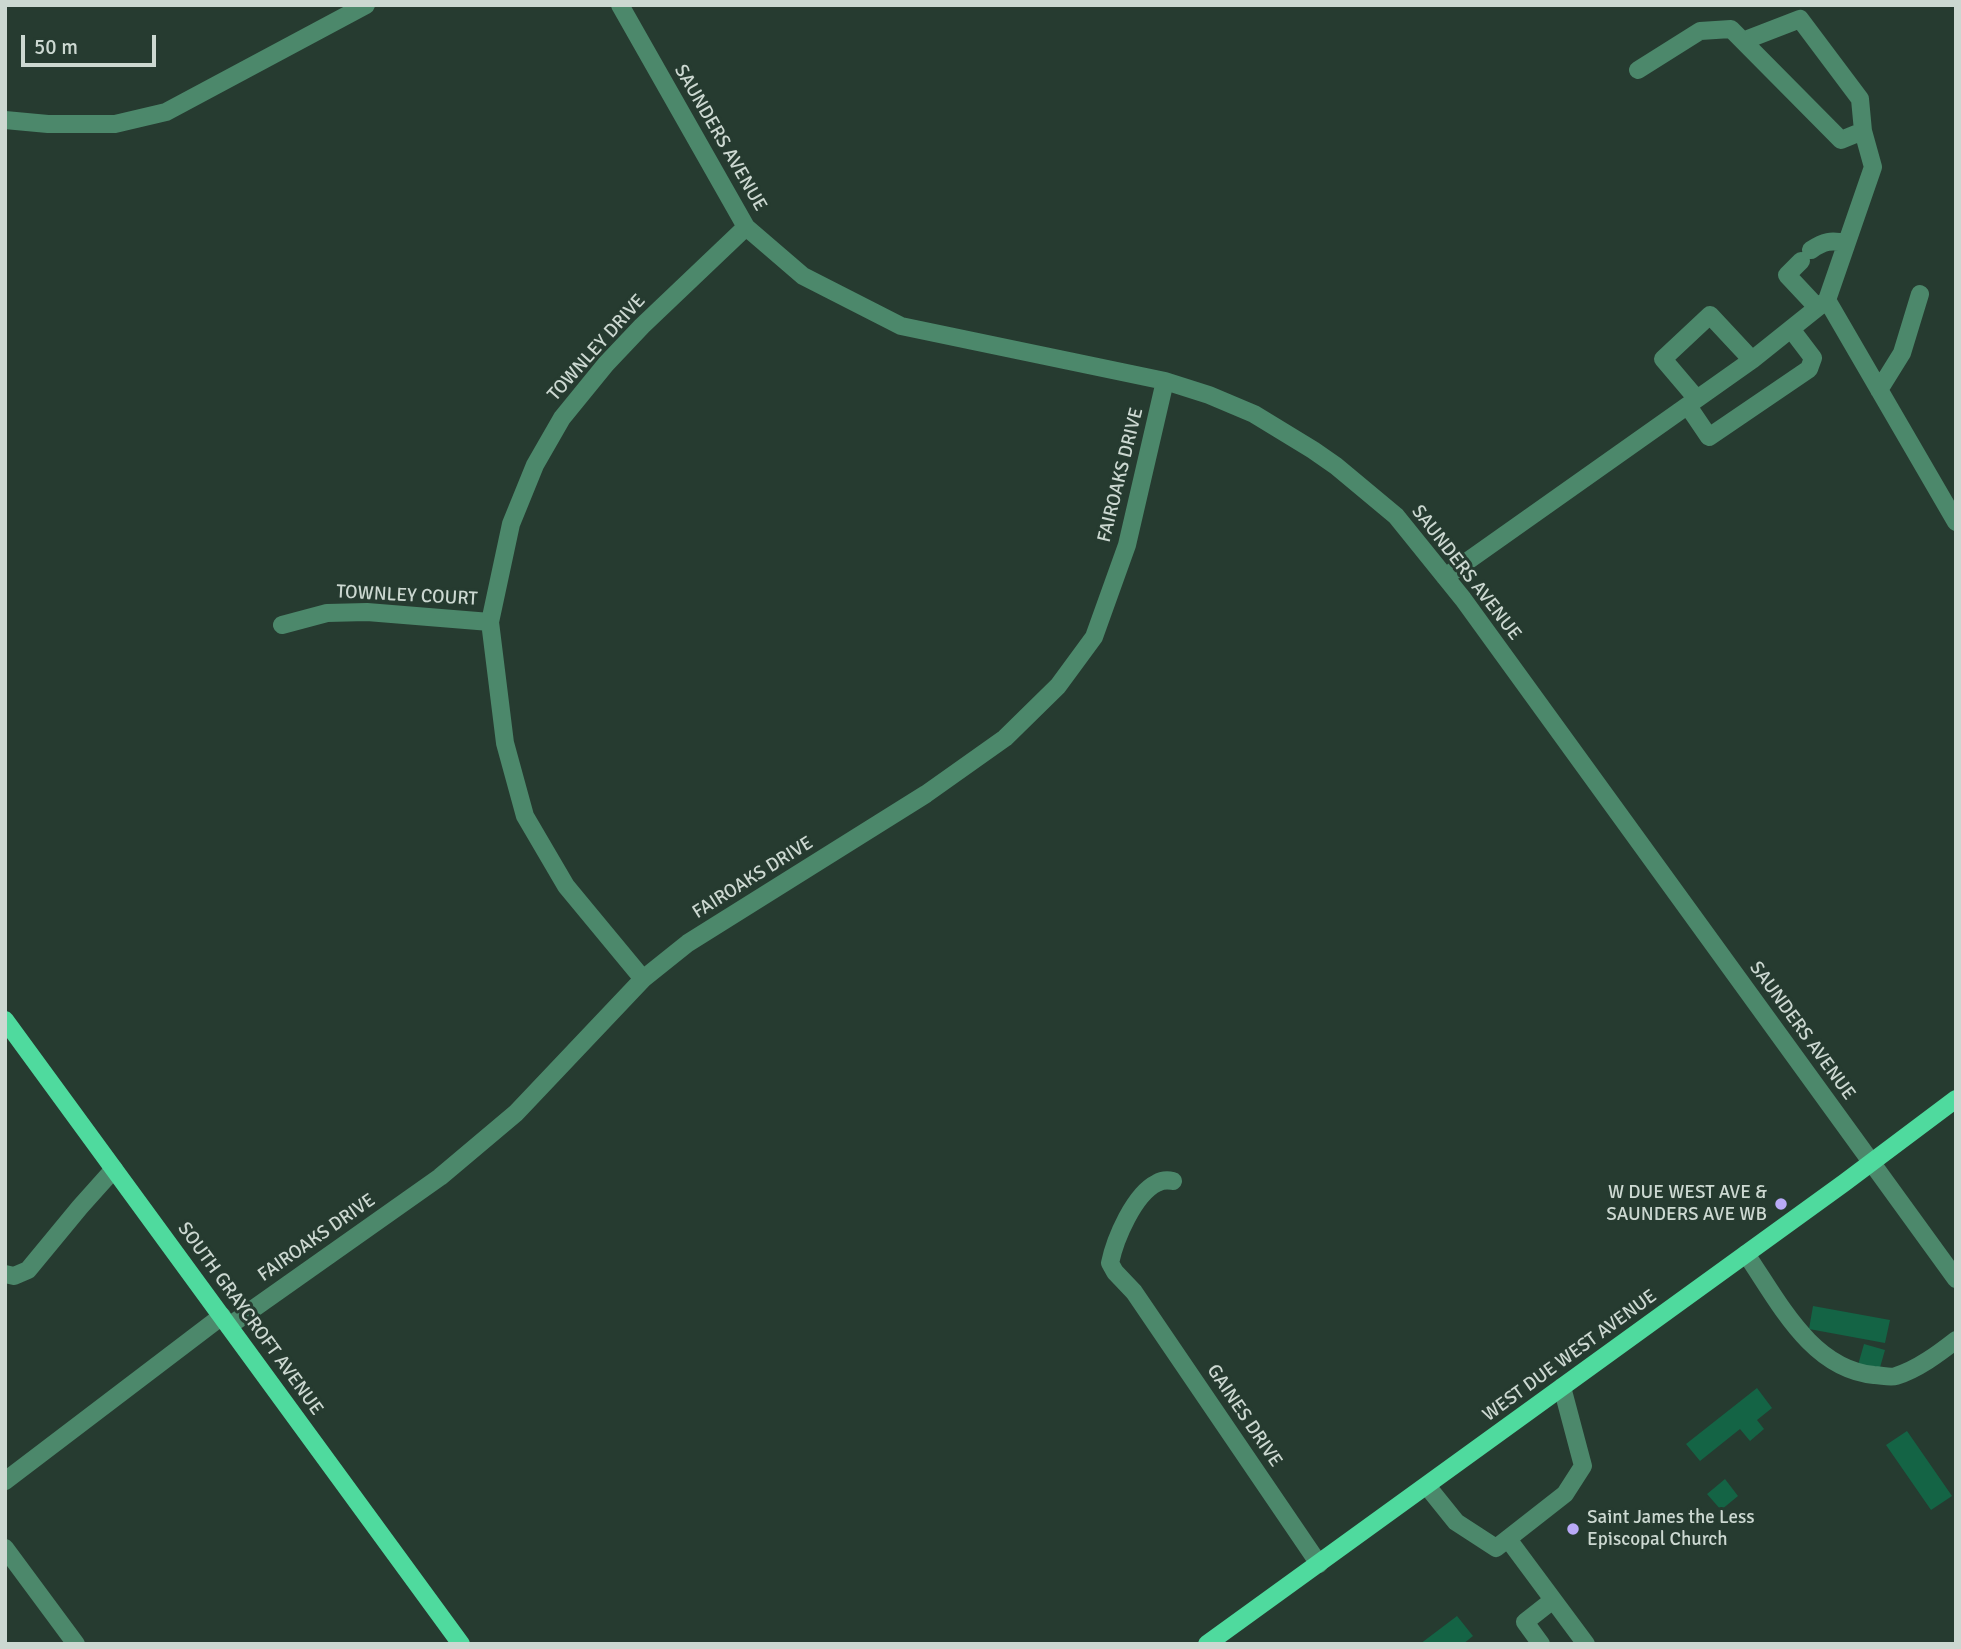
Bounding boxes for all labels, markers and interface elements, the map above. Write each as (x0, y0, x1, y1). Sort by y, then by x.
scale bar (24, 21, 159, 65)
text: 50 m (34, 34, 78, 60)
street label: SAUNDERS AVENUE (669, 61, 771, 215)
street label: TOWNLEY DRIVE (543, 290, 651, 406)
street label: FAIROAKS DRIVE (1093, 405, 1149, 545)
street label: SAUNDERS AVENUE (1406, 501, 1526, 645)
street label: TOWNLEY COURT (336, 581, 478, 611)
street label: FAIROAKS DRIVE (688, 832, 818, 924)
street label: SAUNDERS AVENUE (1744, 957, 1860, 1105)
place label: W DUE WEST AVE & SAUNDERS AVE WB (1606, 1182, 1767, 1226)
street label: FAIROAKS DRIVE (254, 1189, 380, 1287)
marker: W DUE WEST AVE & SAUNDERS AVE WB (1773, 1196, 1789, 1212)
street label: SOUTH GRAYCROFT AVENUE (172, 1218, 328, 1420)
street label: WEST DUE WEST AVENUE (1479, 1285, 1661, 1427)
street label: GAINES DRIVE (1201, 1360, 1287, 1472)
place label: Saint James the Less Episcopal Church (1587, 1507, 1755, 1551)
marker: Saint James the Less Episcopal Church (1565, 1521, 1581, 1537)

